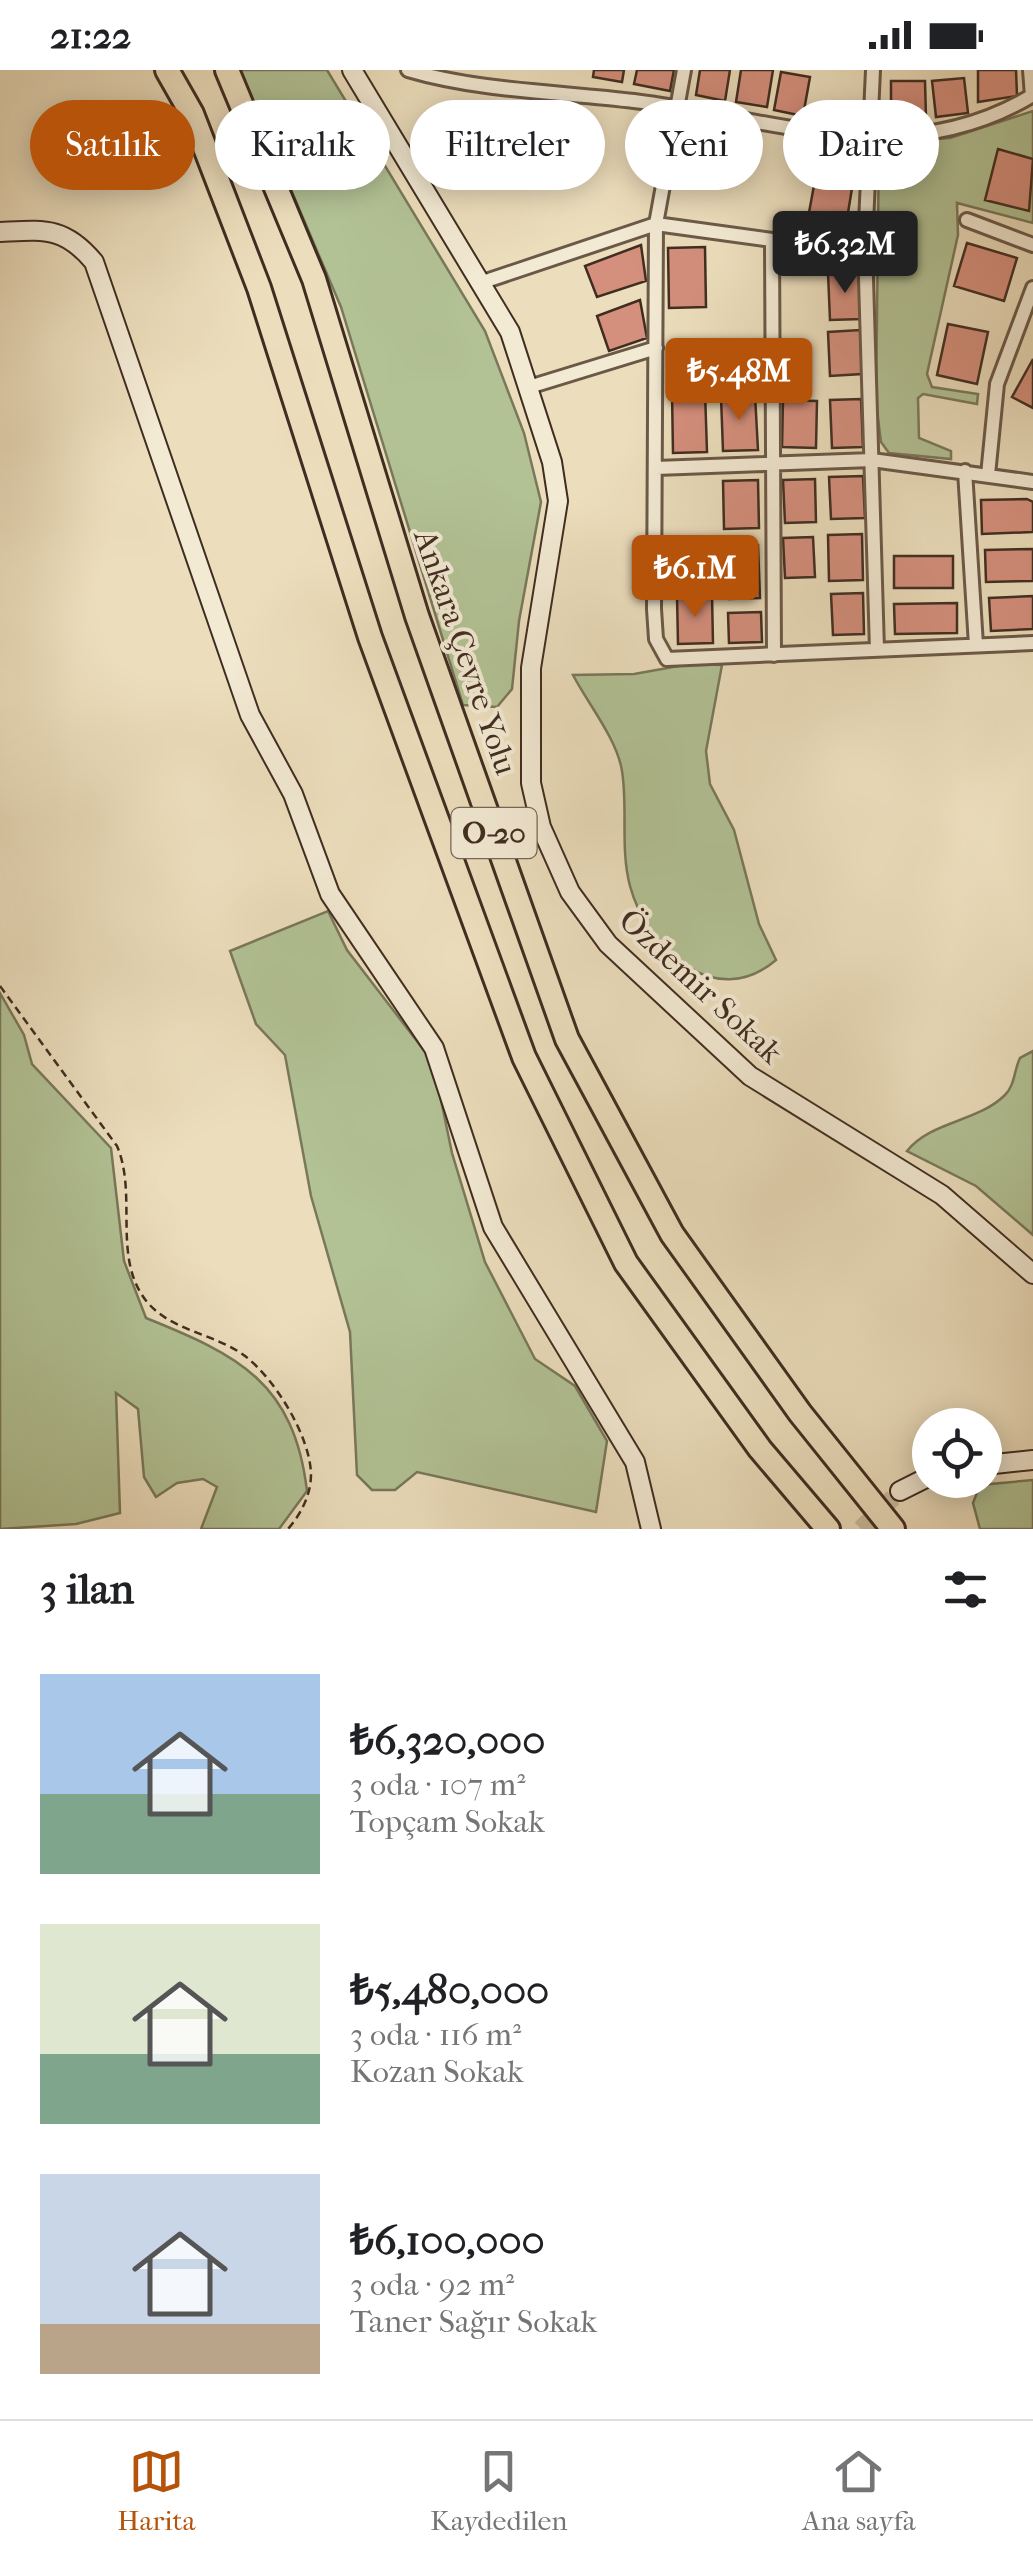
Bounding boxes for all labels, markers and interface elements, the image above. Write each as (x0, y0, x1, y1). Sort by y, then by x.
text: 21:22 (50, 13, 131, 58)
chip: Satılık (30, 100, 195, 190)
chip: Kiralık (215, 100, 390, 190)
chip: Filtreler (410, 100, 605, 190)
chip: Yeni (625, 100, 763, 190)
chip: Daire (783, 100, 939, 190)
pin: ₺6.32M (764, 211, 926, 296)
text: ₺6.32M (795, 225, 895, 262)
pin: ₺5.48M (658, 338, 820, 423)
text: ₺5.48M (687, 352, 791, 389)
street label: Ankara Çevre Yolu (406, 523, 525, 779)
pin: ₺6.1M (625, 535, 765, 620)
text: ₺6.1M (654, 549, 736, 586)
road number: O-20 (452, 808, 536, 858)
street label: Özdemir Sokak (611, 901, 790, 1072)
map controls (912, 1408, 1002, 1498)
button: locate (912, 1408, 1002, 1498)
icon: filters (938, 1562, 993, 1617)
text: 3 ilan (40, 1565, 134, 1614)
icon: home (120, 1714, 240, 1834)
text: ₺6,320,000 (350, 1716, 545, 1765)
text: 3 oda · 107 m² (350, 1766, 525, 1803)
text: Topçam Sokak (350, 1803, 545, 1840)
icon: home (120, 1964, 240, 2084)
text: ₺5,480,000 (350, 1966, 549, 2015)
text: 3 oda · 116 m² (350, 2016, 521, 2053)
text: Kozan Sokak (350, 2053, 523, 2090)
icon: home (120, 2214, 240, 2334)
text: ₺6,100,000 (350, 2216, 545, 2265)
text: 3 oda · 92 m² (350, 2266, 514, 2303)
text: Taner Sağır Sokak (350, 2303, 597, 2340)
tab: Harita (117, 2444, 196, 2537)
tab: Kaydedilen (430, 2444, 568, 2537)
tab: Ana sayfa (802, 2444, 916, 2537)

